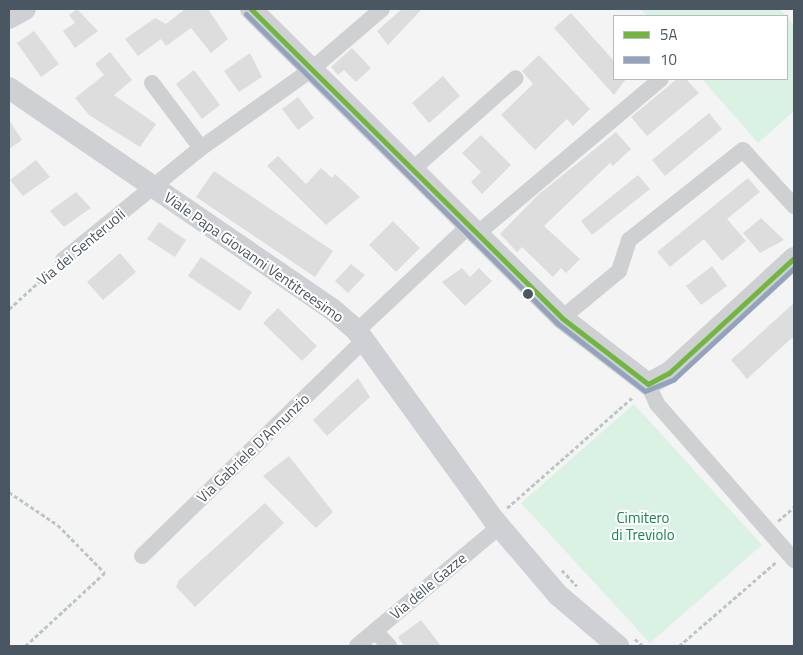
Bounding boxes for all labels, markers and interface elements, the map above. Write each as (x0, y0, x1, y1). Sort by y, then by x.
legend (613, 15, 788, 80)
text: 5A (660, 23, 677, 46)
text: 10 (660, 48, 677, 71)
street label: Viale Papa Giovanni Ventitreesimo (161, 188, 347, 326)
street label: Via dei Senteruoli (33, 205, 129, 289)
unlabelled marker (523, 289, 533, 299)
street label: Via Gabriele D'Annunzio (193, 390, 313, 506)
park label: Cimitero di Treviolo (611, 508, 675, 543)
street label: Via delle Gazze (386, 549, 470, 623)

